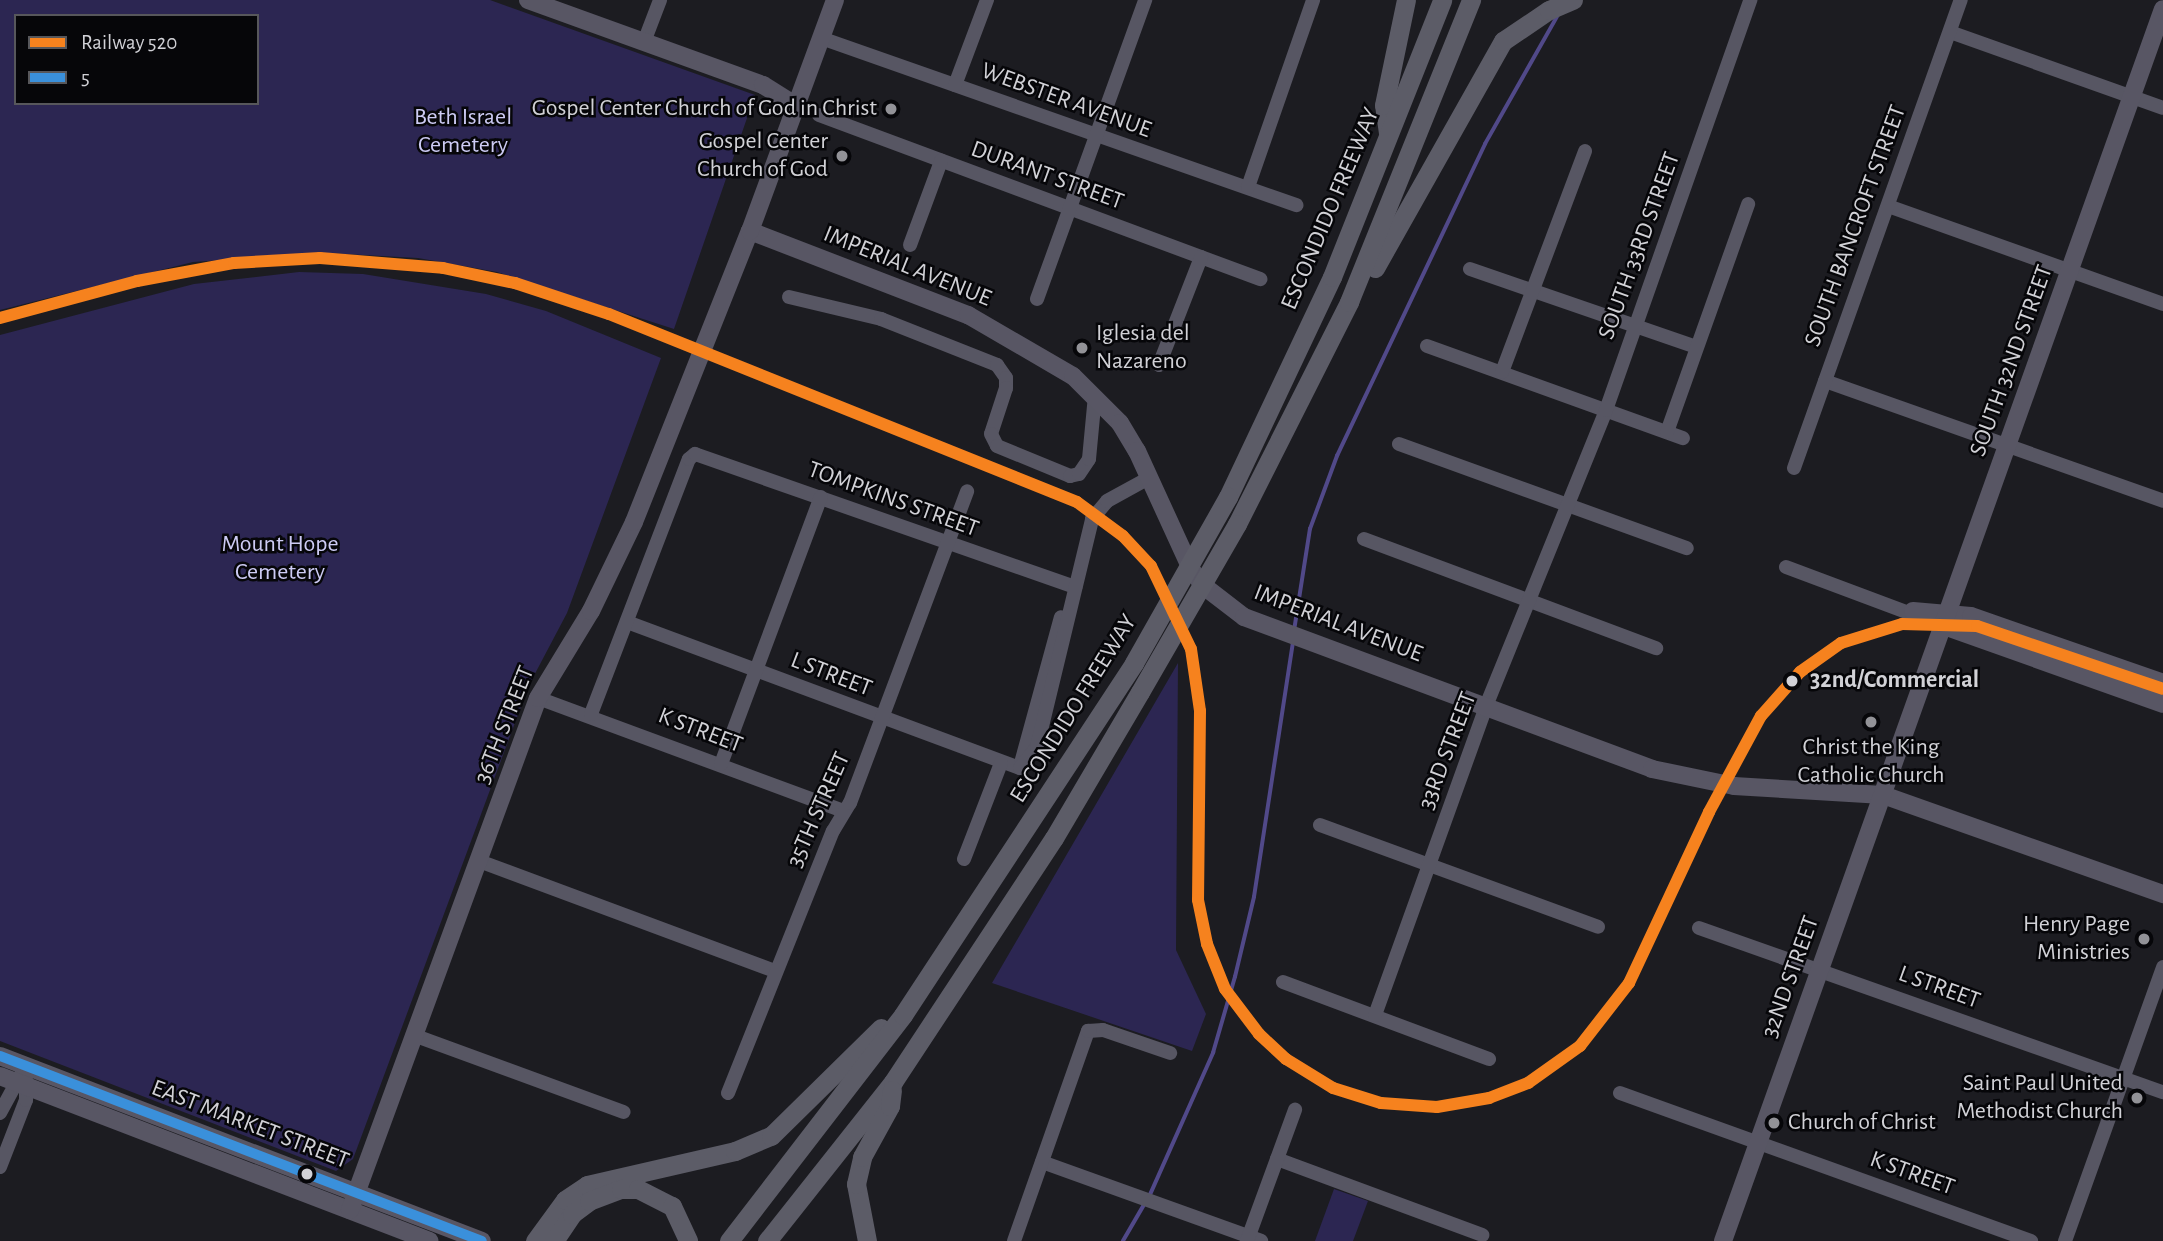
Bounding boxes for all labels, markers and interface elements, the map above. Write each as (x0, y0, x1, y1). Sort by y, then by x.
legend (14, 14, 259, 105)
text: Railway 520 (81, 32, 177, 53)
street label: WEBSTER AVENUE (977, 57, 1155, 145)
text: 5 (81, 67, 90, 88)
place label: Gospel Center Church of God in Christ (532, 95, 877, 123)
marker: Gospel Center Church of God in Christ (883, 101, 899, 117)
street label: SOUTH BANCROFT STREET (1799, 101, 1913, 351)
park label: Beth Israel Cemetery (414, 104, 512, 160)
street label: ESCONDIDO FREEWAY (1275, 104, 1387, 314)
place label: Gospel Center Church of God (697, 128, 828, 184)
street label: DURANT STREET (967, 135, 1127, 217)
marker: Gospel Center Church of God (834, 148, 850, 164)
street label: SOUTH 33RD STREET (1593, 148, 1687, 344)
street label: IMPERIAL AVENUE (819, 220, 995, 314)
street label: SOUTH 32ND STREET (1964, 261, 2060, 461)
place label: Iglesia del Nazareno (1096, 320, 1190, 376)
marker: Iglesia del Nazareno (1074, 340, 1090, 356)
street label: TOMPKINS STREET (804, 456, 982, 544)
park label: Mount Hope Cemetery (221, 531, 339, 587)
street label: IMPERIAL AVENUE (1250, 579, 1426, 669)
street label: ESCONDIDO FREEWAY (1004, 609, 1144, 809)
street label: L STREET (786, 646, 876, 704)
street label: 36TH STREET (468, 662, 542, 788)
place label: 32nd/Commercial (1810, 667, 1979, 695)
marker: 32nd/Commercial (1780, 669, 1804, 693)
street label: 33RD STREET (1412, 688, 1484, 814)
street label: K STREET (654, 702, 746, 760)
marker: Christ the King Catholic Church (1863, 714, 1879, 730)
place label: Christ the King Catholic Church (1798, 734, 1944, 790)
street label: 35TH STREET (781, 748, 857, 872)
place label: Henry Page Ministries (2023, 911, 2130, 967)
street label: 32ND STREET (1756, 912, 1826, 1042)
marker: Henry Page Ministries (2136, 931, 2152, 947)
street label: L STREET (1894, 960, 1984, 1016)
place label: Saint Paul United Methodist Church (1956, 1070, 2123, 1126)
street label: EAST MARKET STREET (147, 1074, 353, 1176)
marker: Saint Paul United Methodist Church (2129, 1090, 2145, 1106)
place label: Church of Christ (1788, 1109, 1936, 1137)
marker: Church of Christ (1766, 1115, 1782, 1131)
street label: K STREET (1866, 1145, 1958, 1203)
unlabelled marker (300, 1167, 314, 1181)

